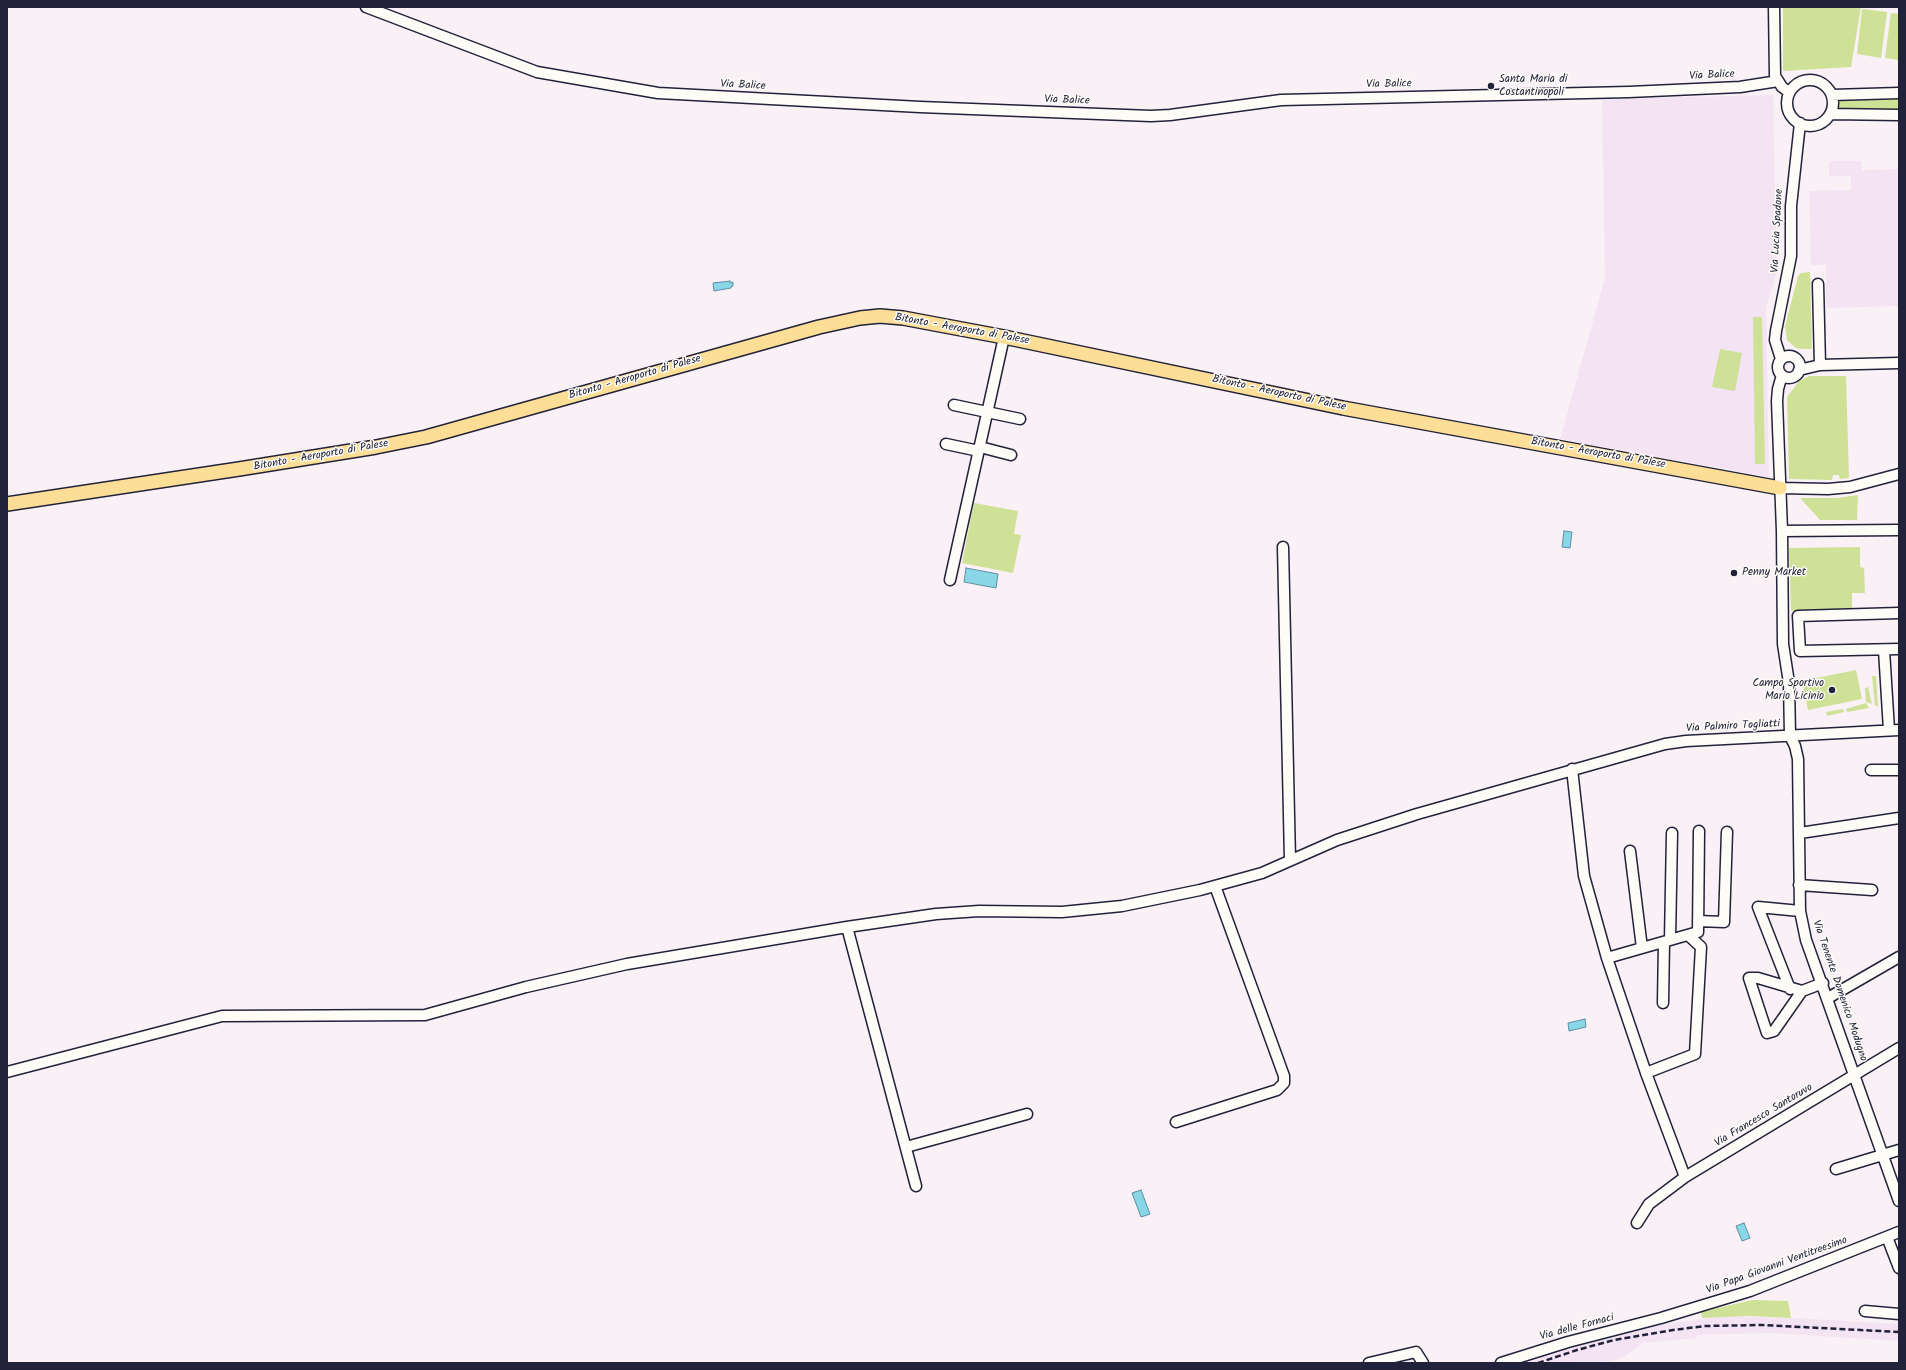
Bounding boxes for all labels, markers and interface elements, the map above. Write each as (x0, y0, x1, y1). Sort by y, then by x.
street label: Via Balice (1689, 68, 1735, 84)
place label: Santa Maria di Costantinopoli (1499, 73, 1567, 99)
street label: Via Balice (720, 78, 766, 94)
street label: Via Balice (1366, 78, 1412, 92)
marker: Santa Maria di Costantinopoli (1486, 81, 1496, 91)
street label: Via Balice (1044, 94, 1090, 108)
street label: Via Lucia Spadone (1769, 189, 1787, 273)
street label: Bitonto - Aeroporto di Palese (894, 312, 1030, 348)
street label: Bitonto - Aeroporto di Palese (568, 353, 702, 403)
street label: Bitonto - Aeroporto di Palese (1211, 373, 1347, 415)
street label: Bitonto - Aeroporto di Palese (1530, 436, 1666, 472)
street label: Bitonto - Aeroporto di Palese (253, 438, 389, 474)
place label: Penny Market (1742, 566, 1806, 580)
marker: Penny Market (1729, 568, 1739, 578)
place label: Campo Sportivo Mario Licinio (1753, 677, 1824, 703)
marker: Campo Sportivo Mario Licinio (1827, 685, 1837, 695)
street label: Via Palmiro Togliatti (1686, 718, 1780, 736)
street label: Via Tenente Domenico Modugno (1809, 919, 1869, 1063)
street label: Via Francesco Santoruvo (1713, 1082, 1815, 1150)
street label: Via Papa Giovanni Ventitreesimo (1705, 1234, 1849, 1298)
street label: Via delle Fornaci (1539, 1312, 1615, 1344)

